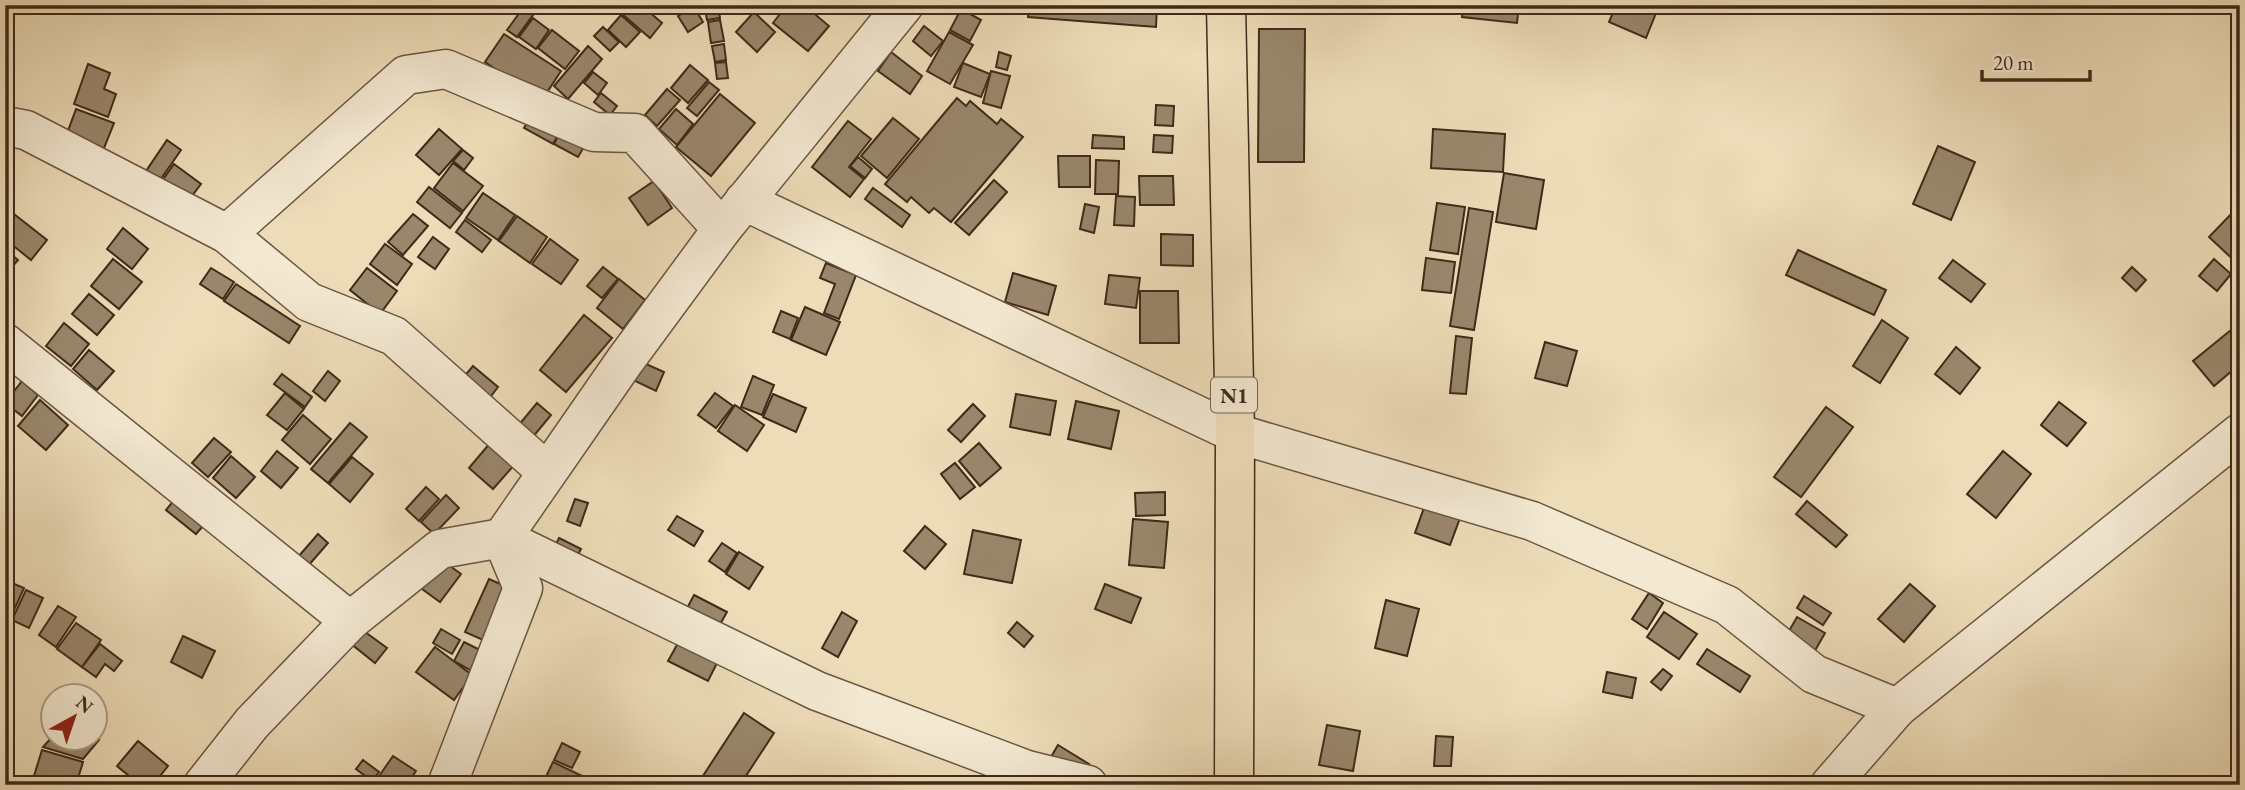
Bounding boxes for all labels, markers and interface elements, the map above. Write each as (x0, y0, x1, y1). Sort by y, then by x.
scale bar (1982, 38, 2091, 82)
text: 20 m (1993, 49, 2034, 76)
road number: N1 (1211, 378, 1257, 412)
north arrow (38, 682, 108, 752)
text: N (71, 690, 99, 719)

